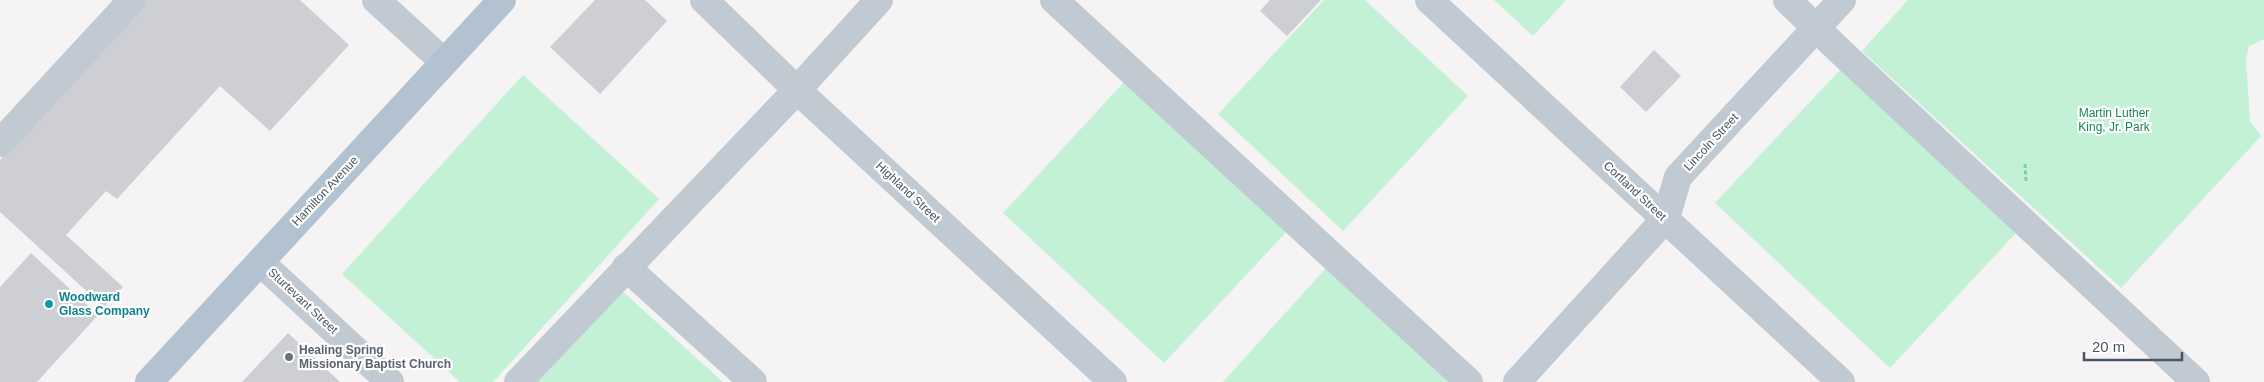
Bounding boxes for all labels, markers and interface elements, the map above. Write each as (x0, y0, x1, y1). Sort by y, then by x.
park label: Martin Luther King, Jr. Park (2078, 106, 2151, 134)
street label: Lincoln Street (1681, 110, 1742, 174)
street label: Hamilton Avenue (289, 153, 361, 229)
street label: Cortland Street (1601, 158, 1670, 224)
street label: Highland Street (873, 159, 944, 226)
street label: Sturtevant Street (265, 265, 341, 337)
place label: Woodward Glass Company (59, 290, 150, 318)
marker: Woodward Glass Company (43, 298, 55, 310)
scale bar (2084, 330, 2182, 362)
text: 20 m (2092, 338, 2125, 355)
place label: Healing Spring Missionary Baptist Church (299, 343, 451, 371)
marker: Healing Spring Missionary Baptist Church (283, 351, 295, 363)

